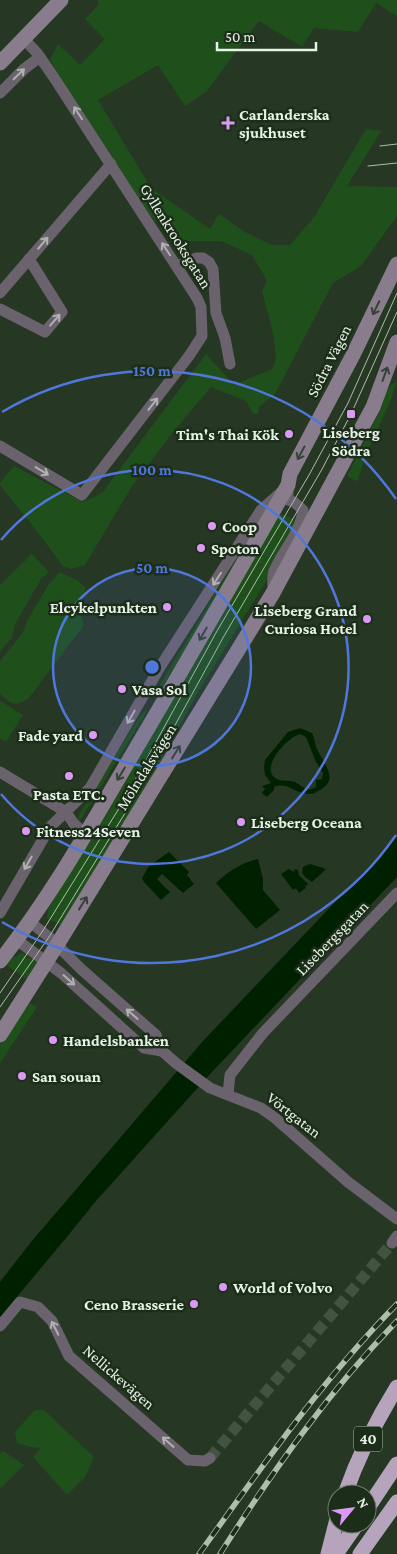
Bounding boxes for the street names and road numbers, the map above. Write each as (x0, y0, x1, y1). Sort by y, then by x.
street label: Gyllenkrooksgatan (136, 180, 215, 292)
street label: Södra Vägen (304, 322, 356, 400)
street label: Mölndalsvägen (113, 721, 180, 814)
street label: Lisebergsgatan (292, 897, 373, 979)
street label: Vörtgatan (263, 1089, 325, 1142)
street label: Nellickevägen (79, 1341, 159, 1414)
road number: 40 (354, 1426, 382, 1452)

